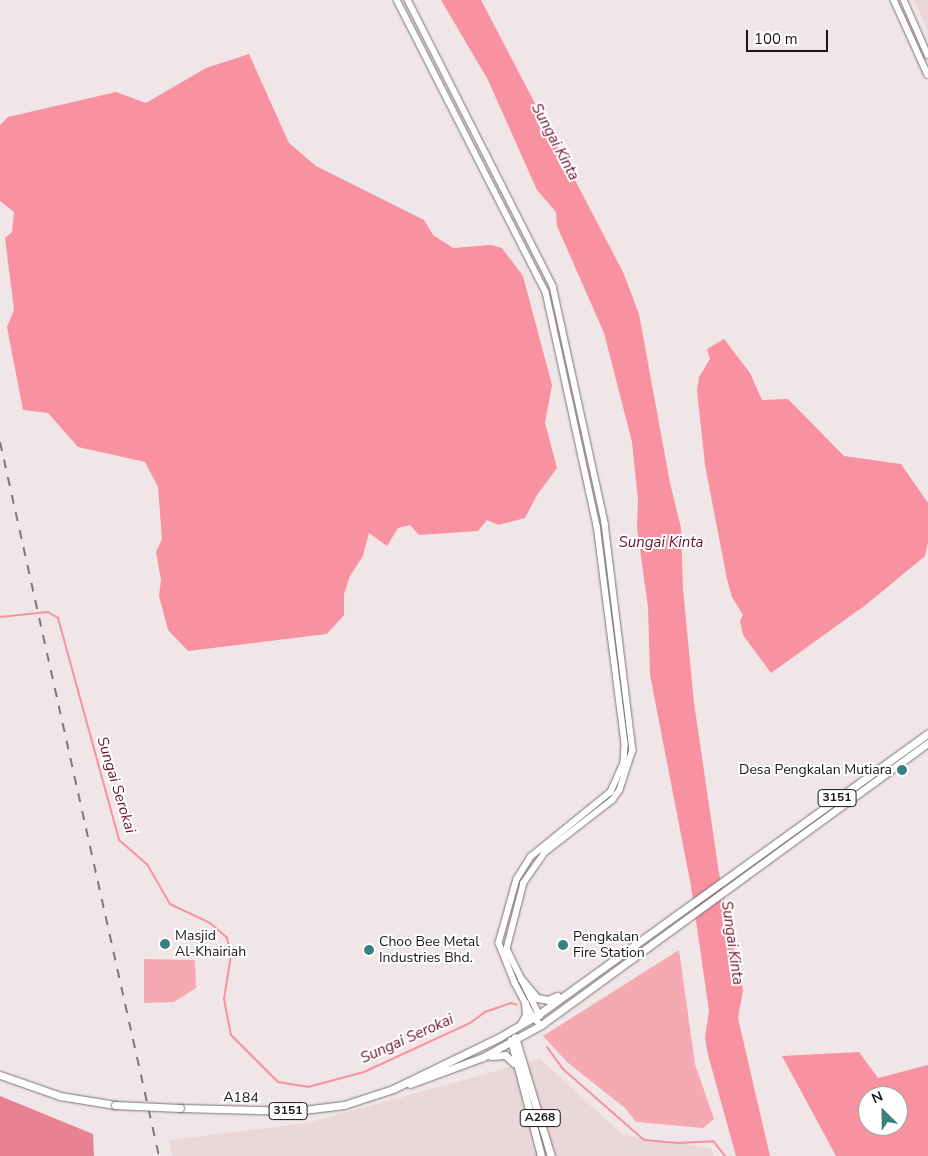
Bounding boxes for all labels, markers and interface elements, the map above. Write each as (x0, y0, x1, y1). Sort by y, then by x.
scale bar (748, 20, 830, 52)
text: 100 m (754, 29, 798, 49)
water label: Sungai Kinta (527, 100, 583, 184)
water label: Sungai Kinta (619, 534, 703, 552)
water label: Sungai Serokai (93, 735, 139, 835)
place label: Desa Pengkalan Mutiara (739, 762, 892, 778)
marker: Desa Pengkalan Mutiara (896, 764, 908, 776)
road number: 3151 (817, 788, 857, 808)
water label: Sungai Kinta (717, 900, 747, 986)
place label: Masjid Al-Khairiah (175, 928, 246, 960)
place label: Pengkalan Fire Station (573, 929, 645, 962)
place label: Choo Bee Metal Industries Bhd. (379, 934, 479, 966)
marker: Masjid Al-Khairiah (159, 938, 171, 950)
marker: Pengkalan Fire Station (557, 939, 569, 951)
marker: Choo Bee Metal Industries Bhd. (363, 944, 375, 956)
water label: Sungai Serokai (358, 1010, 456, 1068)
north arrow (858, 1086, 908, 1136)
text: N (869, 1087, 886, 1108)
street label: A184 (223, 1089, 259, 1107)
road number: 3151 (268, 1102, 308, 1120)
road number: A268 (519, 1108, 561, 1128)

